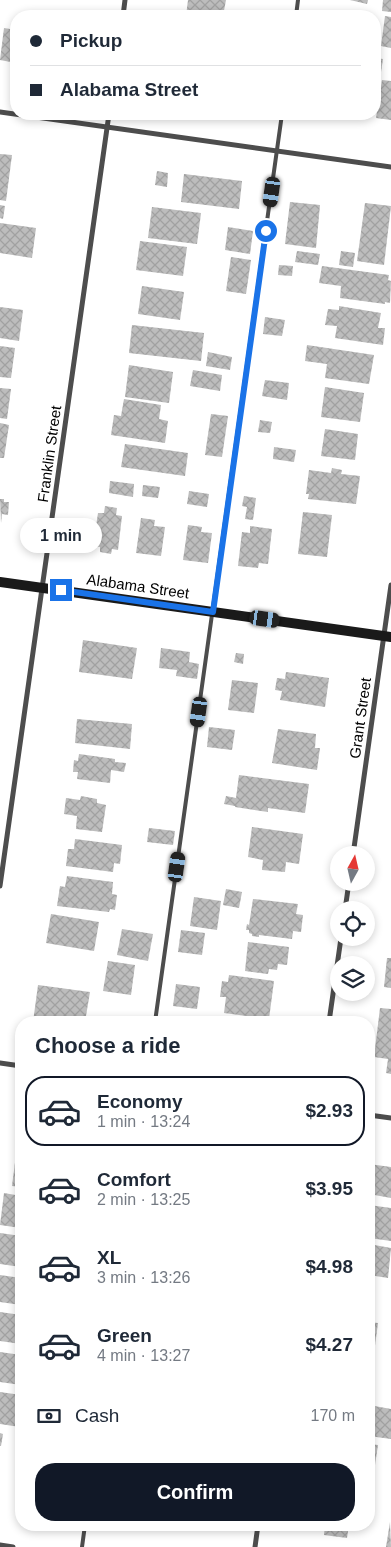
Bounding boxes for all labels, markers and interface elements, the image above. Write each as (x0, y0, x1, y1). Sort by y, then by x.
text: Pickup (60, 30, 122, 51)
text: Alabama Street (60, 79, 198, 100)
car (262, 176, 281, 208)
route start (255, 220, 277, 242)
street label: Franklin Street (34, 404, 64, 503)
callout: 1 min (20, 518, 102, 552)
text: 1 min (40, 527, 82, 544)
street label: Alabama Street (86, 570, 191, 602)
route end (50, 579, 72, 601)
car (249, 609, 280, 629)
street label: Grant Street (346, 676, 374, 760)
car (189, 696, 208, 728)
north arrow (330, 846, 375, 891)
map controls (330, 846, 375, 1001)
car (167, 851, 186, 883)
button: locate (330, 901, 375, 946)
button: layers (330, 956, 375, 1001)
text: Choose a ride (35, 1033, 180, 1058)
icon: car (37, 1089, 82, 1134)
text: Economy (97, 1091, 183, 1112)
text: $2.93 (305, 1100, 353, 1121)
text: 1 min · 13:24 (97, 1113, 190, 1130)
icon: car (37, 1167, 82, 1212)
text: Comfort (97, 1169, 171, 1190)
text: $3.95 (305, 1178, 353, 1199)
text: 2 min · 13:25 (97, 1191, 190, 1208)
icon: car (37, 1245, 82, 1290)
text: XL (97, 1247, 121, 1268)
text: $4.98 (305, 1256, 353, 1277)
text: 3 min · 13:26 (97, 1269, 190, 1286)
icon: car (37, 1323, 82, 1368)
text: Green (97, 1325, 152, 1346)
text: $4.27 (305, 1334, 353, 1355)
text: 4 min · 13:27 (97, 1347, 190, 1364)
icon: cash (35, 1402, 63, 1430)
text: Cash (75, 1405, 119, 1426)
text: 170 m (311, 1407, 355, 1424)
button: Confirm (35, 1463, 355, 1521)

